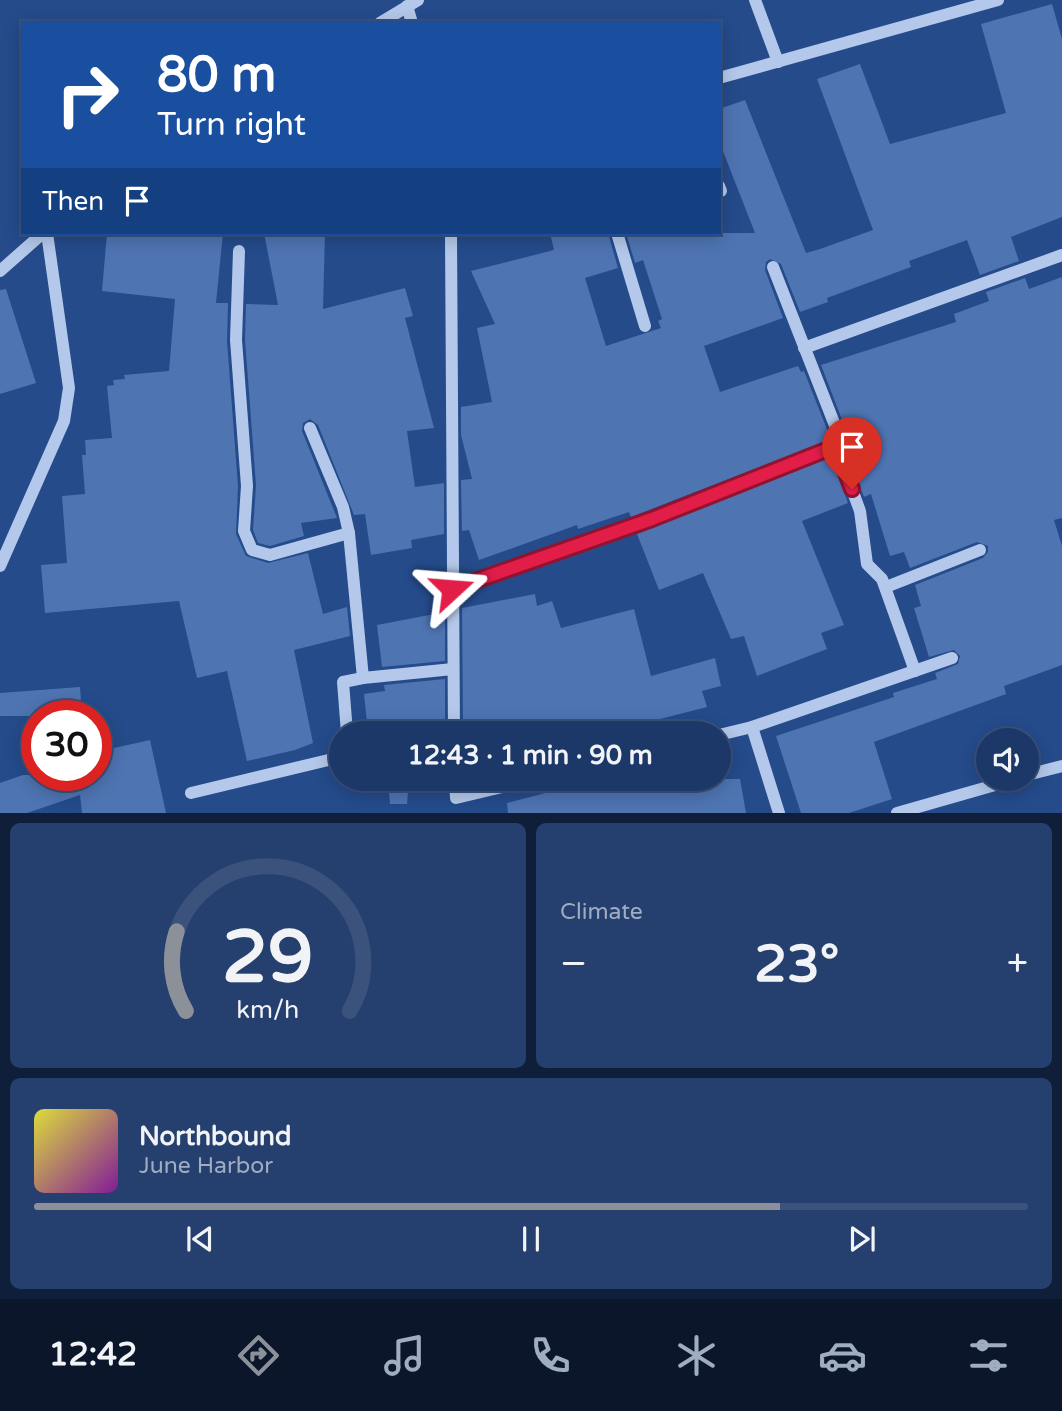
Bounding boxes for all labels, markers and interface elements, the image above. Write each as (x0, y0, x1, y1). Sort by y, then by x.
text: 80 m (157, 46, 276, 105)
icon: right (42, 49, 133, 140)
text: Turn right (157, 106, 306, 144)
icon: arrive (118, 182, 156, 220)
text: Then (42, 186, 104, 217)
pin (822, 417, 882, 489)
icon: arrive (833, 428, 871, 466)
position arrow (415, 552, 489, 626)
speed limit sign: 30 (21, 700, 112, 791)
map controls (976, 728, 1039, 791)
button: sound (976, 728, 1039, 791)
text: 12:43 · 1 min · 90 m (407, 740, 653, 771)
text: Climate (560, 898, 643, 926)
text: 29 (222, 915, 314, 1003)
text: 23° (754, 933, 839, 996)
text: − (560, 941, 587, 987)
text: + (1007, 941, 1028, 987)
text: km/h (237, 995, 299, 1025)
text: Northbound (139, 1121, 291, 1152)
text: June Harbor (139, 1152, 273, 1180)
icon: previous (181, 1220, 219, 1258)
icon: pause (512, 1220, 550, 1258)
icon: next (843, 1220, 881, 1258)
icon: directions (234, 1331, 283, 1380)
icon: music (380, 1331, 429, 1380)
icon: phone (526, 1331, 575, 1380)
icon: climate (672, 1331, 721, 1380)
icon: car (818, 1331, 867, 1380)
icon: filters (964, 1331, 1013, 1380)
text: 12:42 (49, 1336, 137, 1374)

